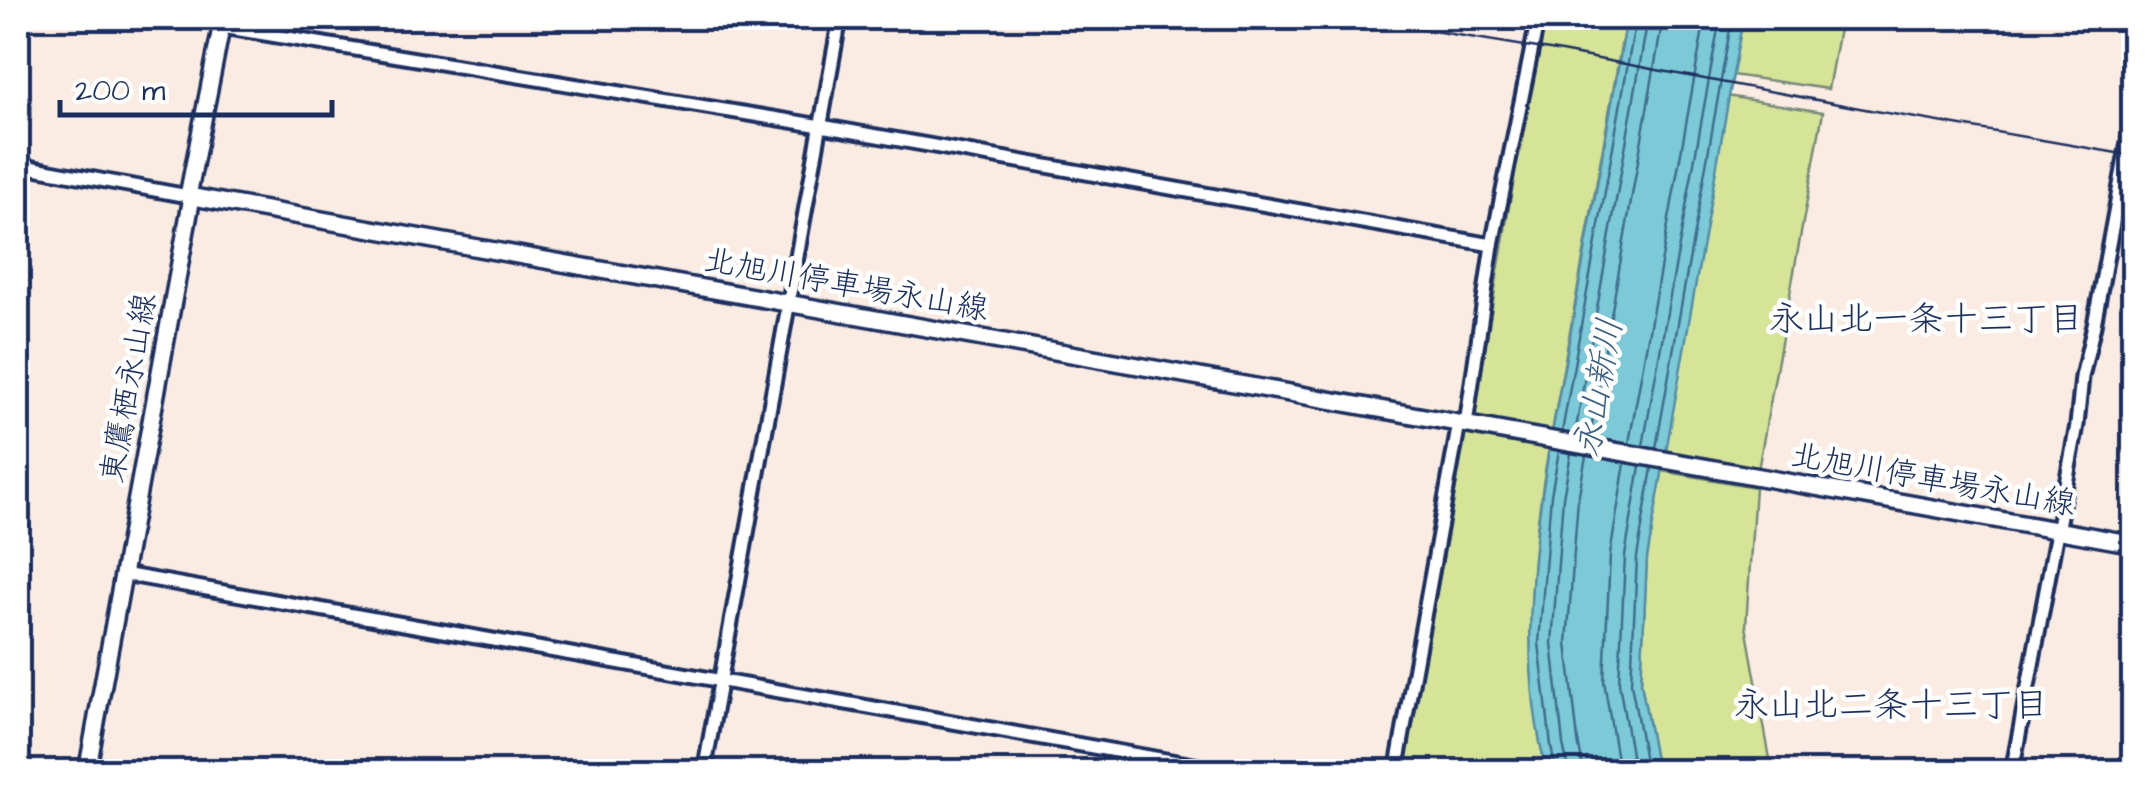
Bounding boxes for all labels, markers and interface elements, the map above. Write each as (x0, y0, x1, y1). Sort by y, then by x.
scale bar (60, 55, 332, 117)
text: 200 m (75, 70, 166, 112)
street label: 北旭川停車場永山線 (700, 238, 992, 332)
street label: 東鷹栖永山線 (90, 290, 168, 486)
district label: 永山北一条十三丁目 (1768, 295, 2084, 344)
water label: 永山新川 (1563, 315, 1635, 461)
street label: 北旭川停車場永山線 (1787, 433, 2079, 527)
district label: 永山北二条十三丁目 (1733, 681, 2049, 730)

